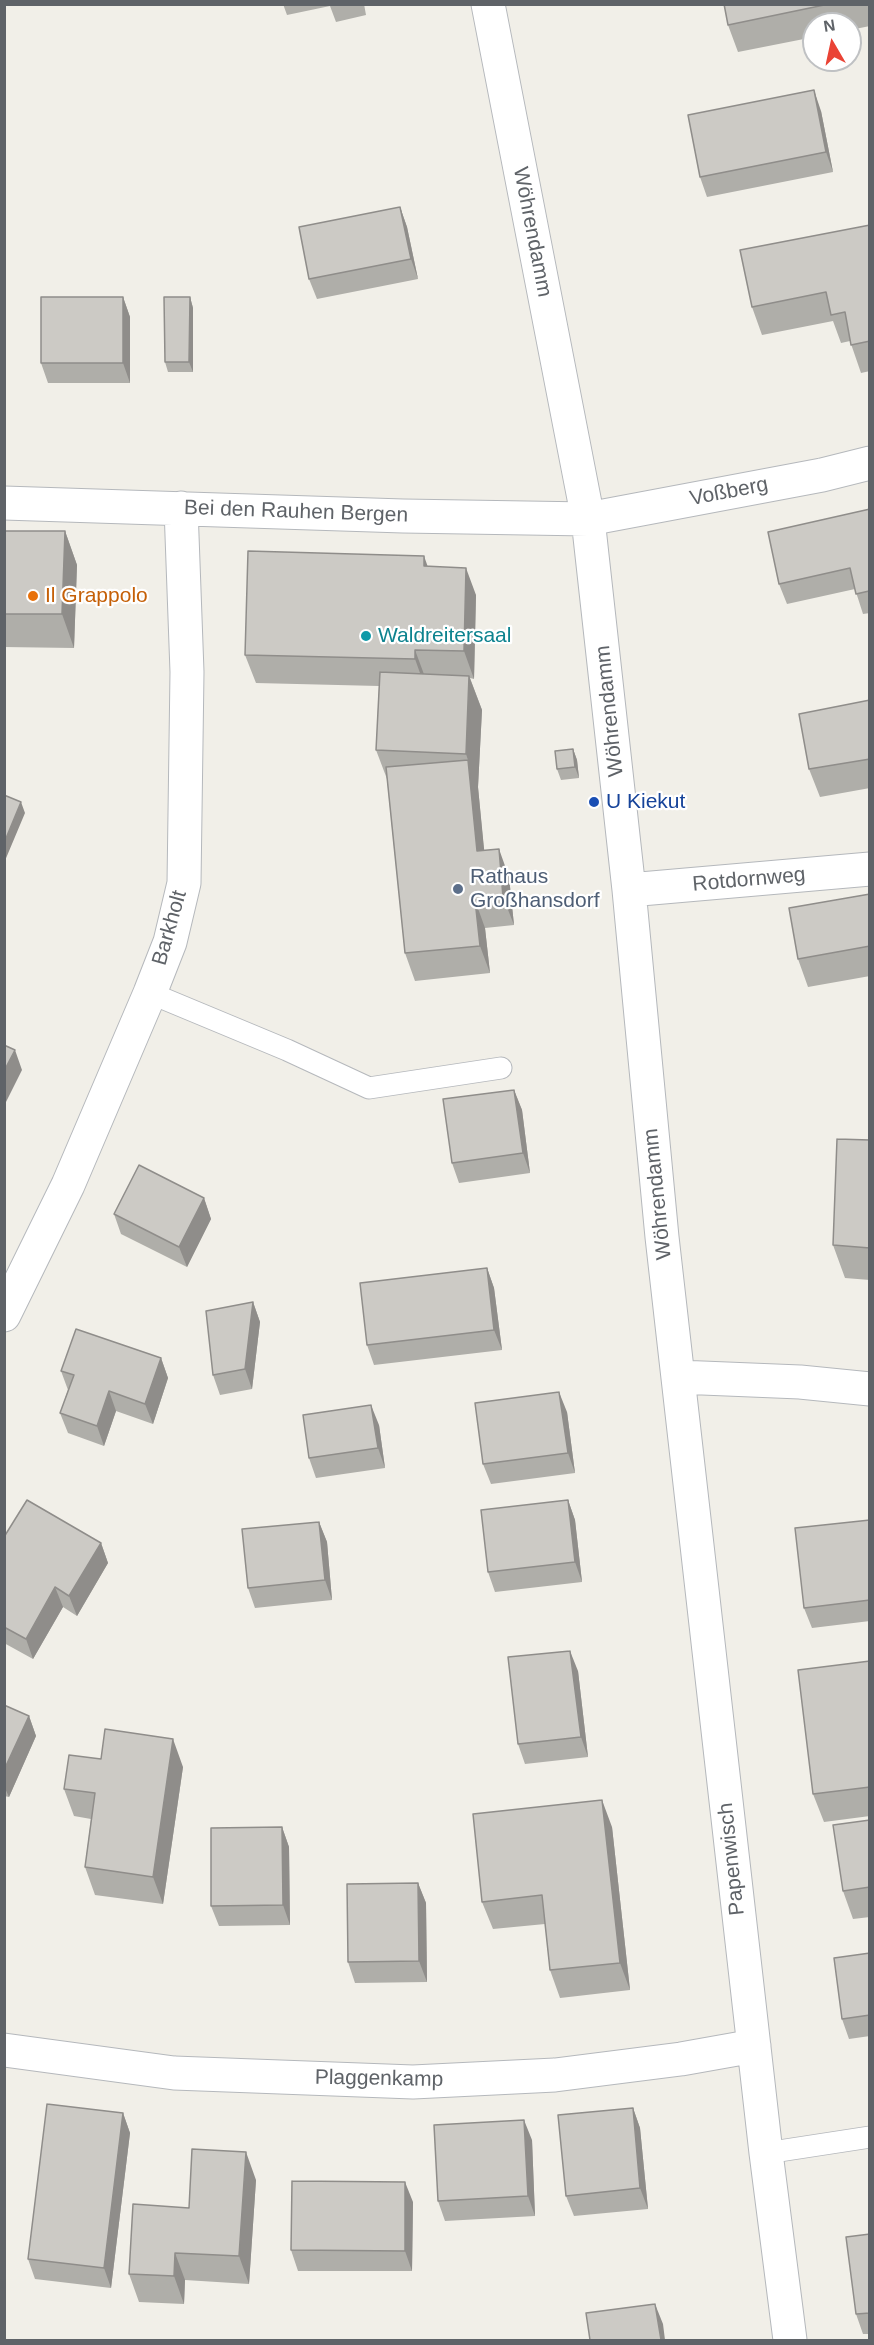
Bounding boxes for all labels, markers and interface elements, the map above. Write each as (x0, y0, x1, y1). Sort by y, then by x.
north arrow (802, 12, 862, 72)
text: N (822, 16, 836, 35)
street label: Wöhrendamm (507, 165, 557, 299)
street label: Voßberg (688, 472, 770, 512)
street label: Bei den Rauhen Bergen (184, 495, 408, 529)
place label: Il Grappolo (45, 583, 148, 609)
marker: Il Grappolo (26, 589, 40, 603)
place label: Waldreitersaal (378, 623, 511, 649)
marker: Waldreitersaal (359, 629, 373, 643)
street label: Wöhrendamm (591, 644, 629, 778)
place label: U Kiekut (606, 789, 685, 815)
marker: U Kiekut (587, 795, 601, 809)
street label: Rotdornweg (692, 863, 806, 897)
place label: Rathaus Großhansdorf (470, 864, 600, 914)
marker: Rathaus Großhansdorf (451, 882, 465, 896)
street label: Barkholt (147, 888, 193, 968)
street label: Wöhrendamm (639, 1127, 677, 1261)
street label: Papenwisch (714, 1801, 750, 1917)
street label: Plaggenkamp (315, 2065, 443, 2093)

